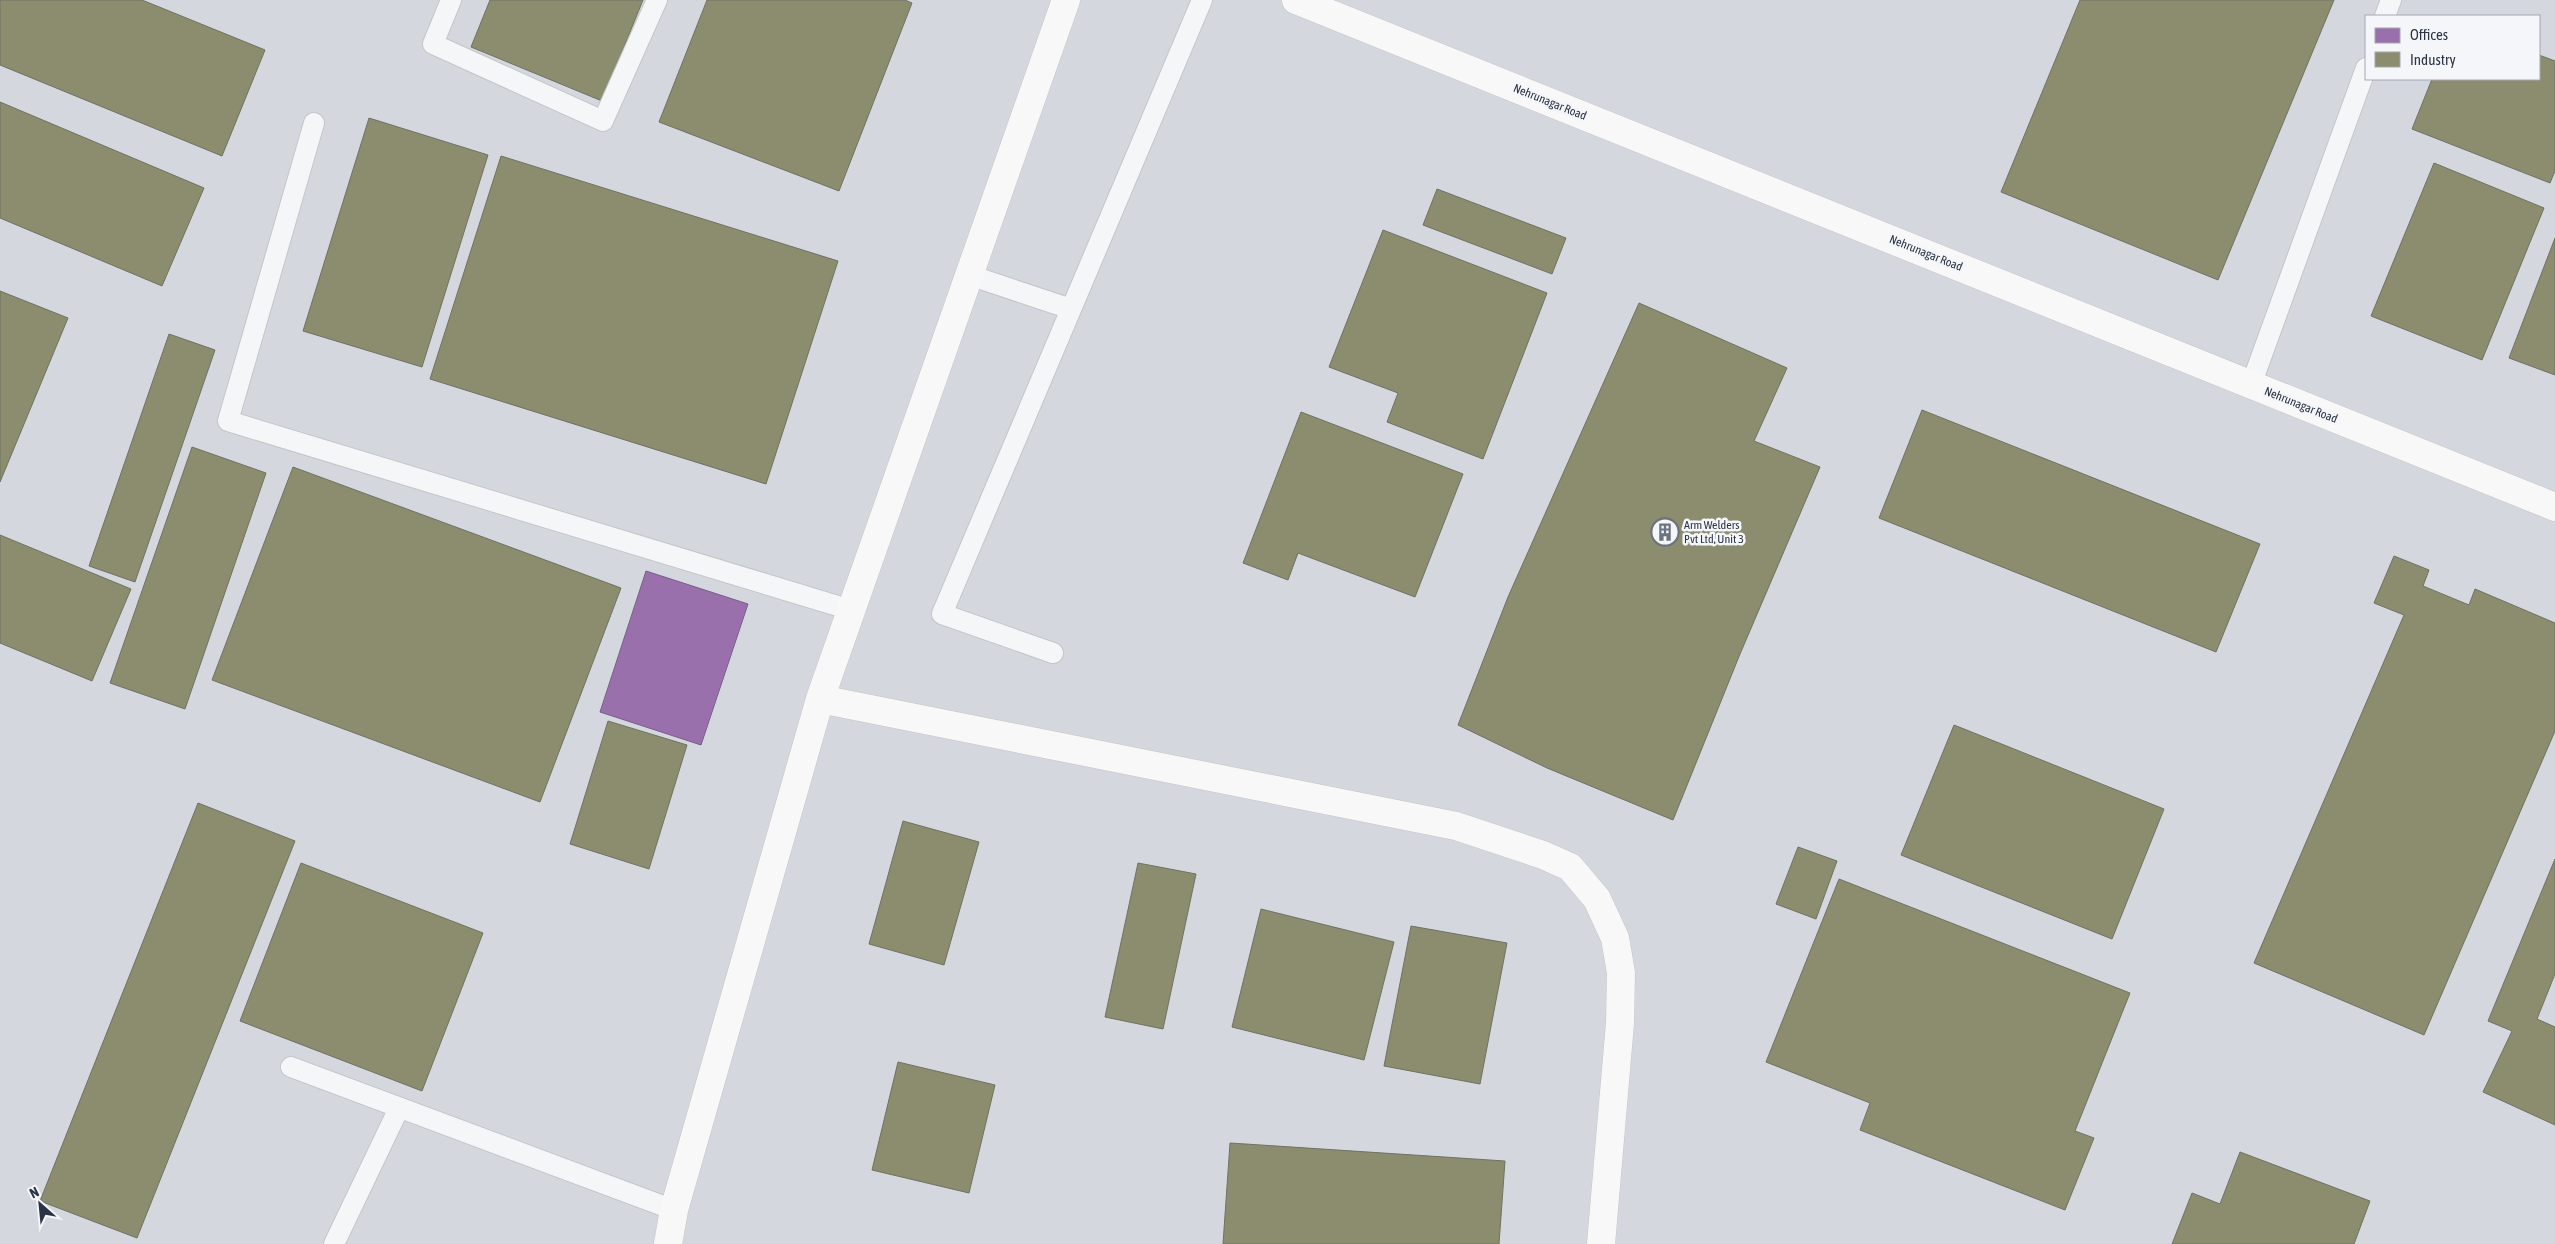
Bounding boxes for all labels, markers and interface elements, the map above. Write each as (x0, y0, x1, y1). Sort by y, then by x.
legend (2365, 15, 2540, 80)
text: Offices (2410, 26, 2448, 43)
text: Industry (2410, 51, 2456, 68)
street label: Nehrunagar Road (1511, 81, 1589, 123)
street label: Nehrunagar Road (1887, 232, 1965, 274)
street label: Nehrunagar Road (2262, 384, 2340, 426)
building icon: Arm Welders Pvt Ltd, Unit 3 (1650, 517, 1680, 547)
place label: Arm Welders Pvt Ltd, Unit 3 (1684, 518, 1744, 546)
north arrow (15, 1179, 65, 1229)
text: N (27, 1183, 41, 1201)

